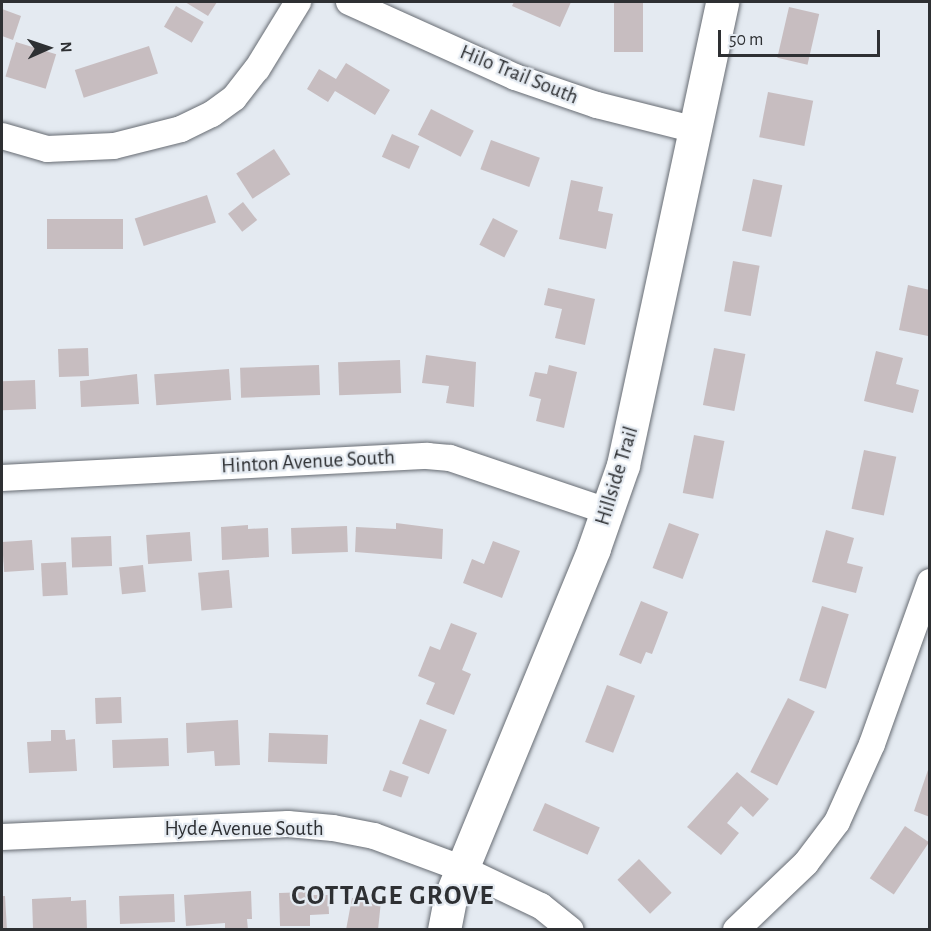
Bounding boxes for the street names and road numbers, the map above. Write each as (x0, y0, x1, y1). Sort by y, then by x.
street label: Hilo Trail South (456, 40, 582, 110)
street label: Hillside Trail (590, 423, 644, 529)
street label: Hinton Avenue South (221, 445, 395, 479)
street label: Hyde Avenue South (164, 816, 324, 842)

